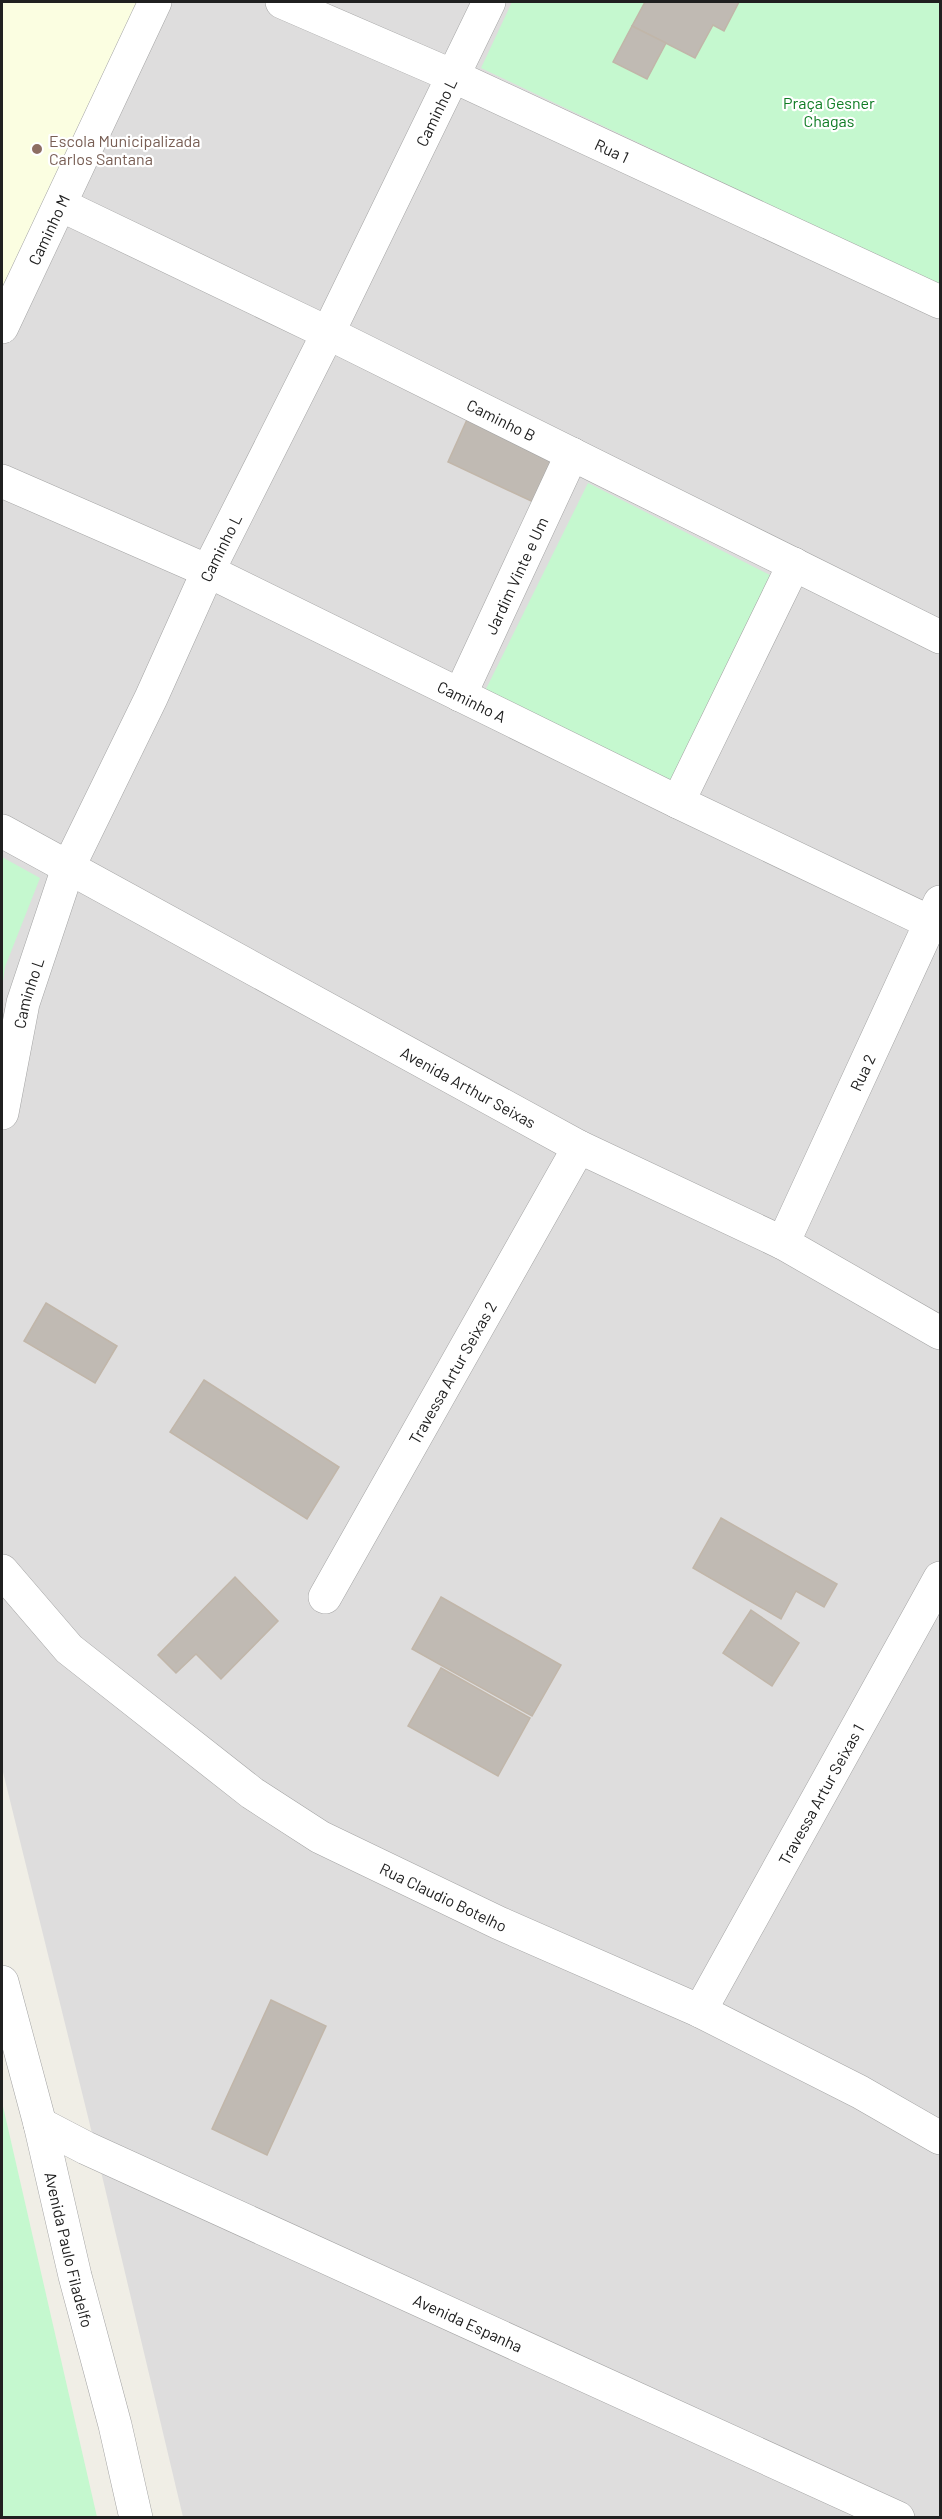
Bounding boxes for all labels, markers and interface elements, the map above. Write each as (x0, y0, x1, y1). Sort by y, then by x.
street label: Caminho L (411, 75, 460, 149)
park label: Praça Gesner Chagas (783, 93, 875, 130)
place label: Escola Municipalizada Carlos Santana (49, 131, 201, 168)
street label: Rua 1 (592, 134, 632, 166)
marker: Escola Municipalizada Carlos Santana (30, 142, 44, 156)
street label: Caminho M (23, 191, 73, 268)
street label: Caminho B (464, 394, 539, 444)
street label: Caminho L (195, 510, 245, 584)
street label: Jardim Vinte e Um (480, 514, 551, 637)
street label: Caminho A (435, 676, 510, 726)
street label: Caminho L (9, 955, 47, 1030)
street label: Avenida Arthur Seixas (398, 1042, 540, 1131)
street label: Rua 2 (845, 1051, 878, 1094)
street label: Travessa Artur Seixas 2 (404, 1298, 500, 1447)
street label: Travessa Artur Seixas 1 (774, 1720, 867, 1868)
street label: Rua Claudio Botelho (377, 1858, 510, 1935)
street label: Avenida Paulo Filadelfo (42, 2170, 98, 2329)
street label: Avenida Espanha (411, 2289, 526, 2355)

